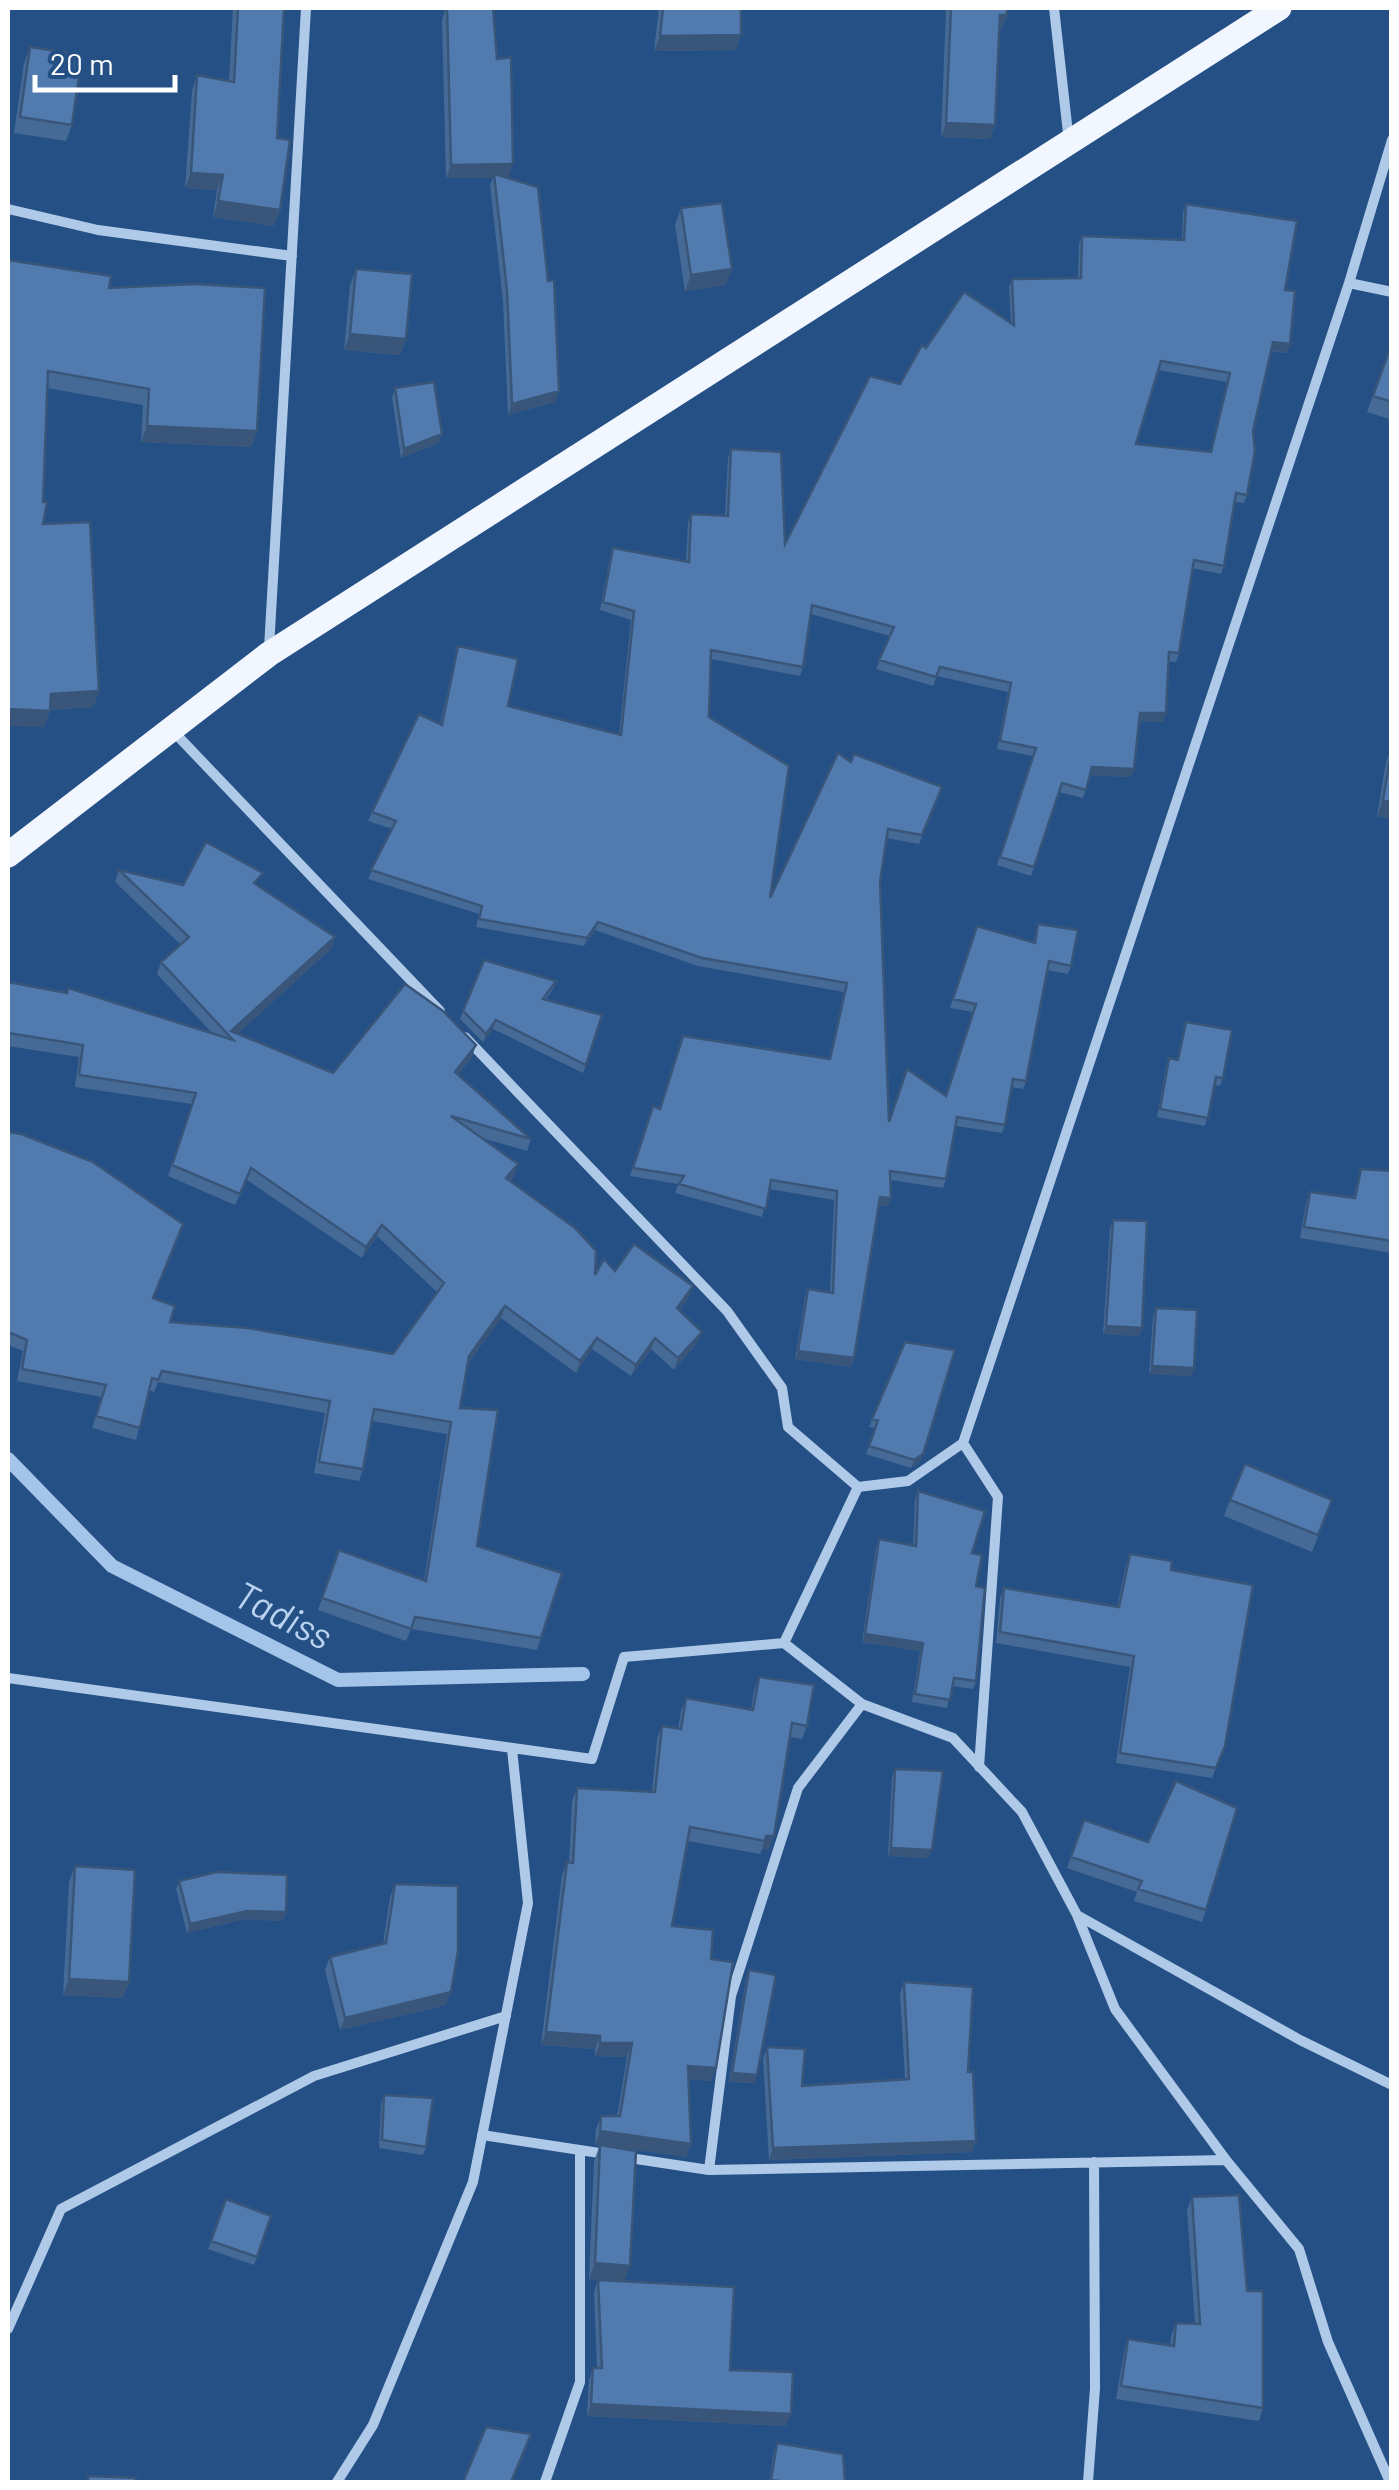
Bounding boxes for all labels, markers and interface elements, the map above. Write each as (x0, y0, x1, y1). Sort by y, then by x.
scale bar (35, 30, 175, 92)
text: 20 m (50, 45, 114, 81)
water label: Tadiss (227, 1570, 340, 1658)

